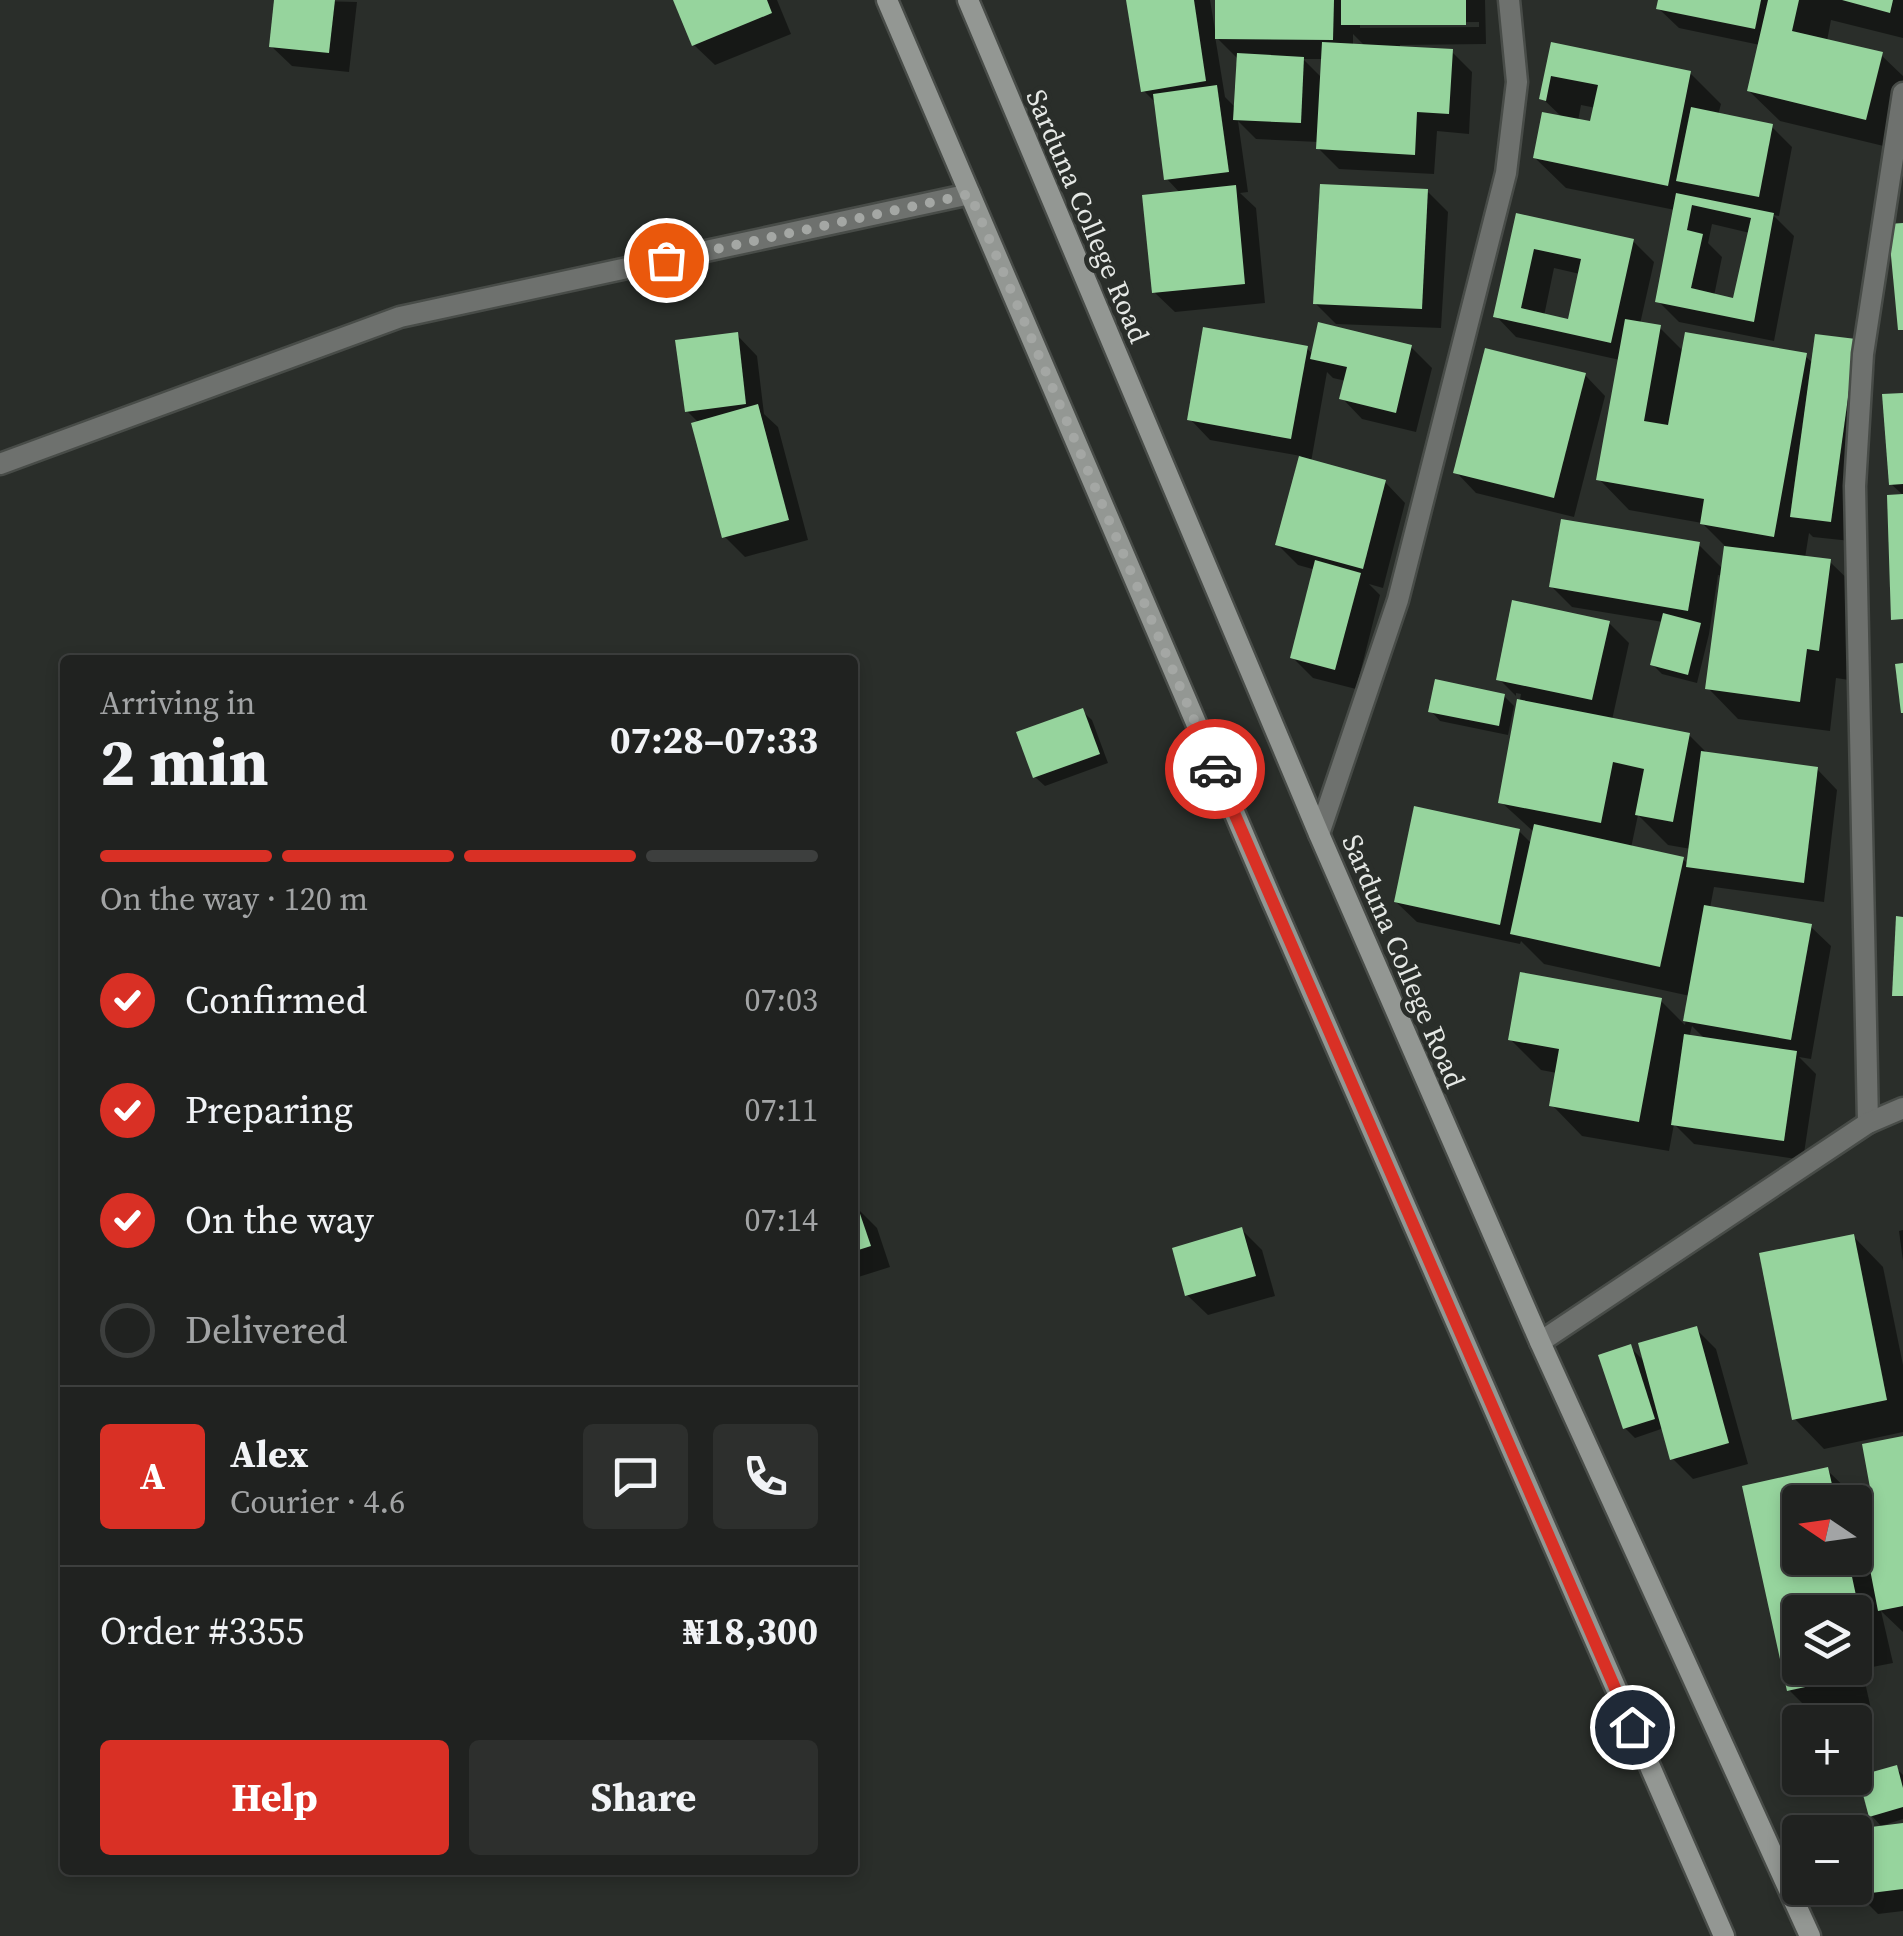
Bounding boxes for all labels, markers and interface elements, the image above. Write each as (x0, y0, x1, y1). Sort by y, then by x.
street label: Sarduna College Road (1017, 83, 1159, 349)
pin (624, 218, 709, 303)
icon: bag (639, 233, 694, 288)
text: Arriving in (100, 681, 255, 725)
text: 07:28–07:33 (610, 714, 818, 766)
text: 2 min (100, 718, 269, 807)
courier (1165, 719, 1265, 819)
icon: car (1188, 742, 1243, 797)
street label: Sarduna College Road (1333, 828, 1475, 1094)
text: On the way · 120 m (100, 877, 368, 921)
icon: check (100, 973, 155, 1028)
text: Confirmed (185, 974, 367, 1026)
text: 07:03 (744, 978, 818, 1022)
icon: check (100, 1083, 155, 1138)
text: Preparing (185, 1084, 353, 1136)
text: 07:11 (744, 1088, 818, 1132)
icon: check (100, 1193, 155, 1248)
text: On the way (185, 1194, 374, 1246)
text: 07:14 (744, 1198, 818, 1242)
text: Delivered (185, 1304, 348, 1356)
button: chat (583, 1424, 688, 1529)
button: phone (713, 1424, 818, 1529)
text: Alex (230, 1428, 308, 1480)
text: A (140, 1450, 165, 1502)
text: Courier · 4.6 (230, 1480, 405, 1524)
north arrow (1782, 1485, 1872, 1575)
map controls (1782, 1485, 1872, 1905)
button: layers (1782, 1595, 1872, 1685)
text: Order #3355 (100, 1605, 304, 1657)
text: ₦18,300 (683, 1605, 818, 1657)
pin (1590, 1685, 1675, 1770)
icon: home (1605, 1700, 1660, 1755)
button: + (1782, 1705, 1872, 1795)
button: Help (100, 1740, 449, 1855)
button: Share (469, 1740, 818, 1855)
button: − (1782, 1815, 1872, 1905)

